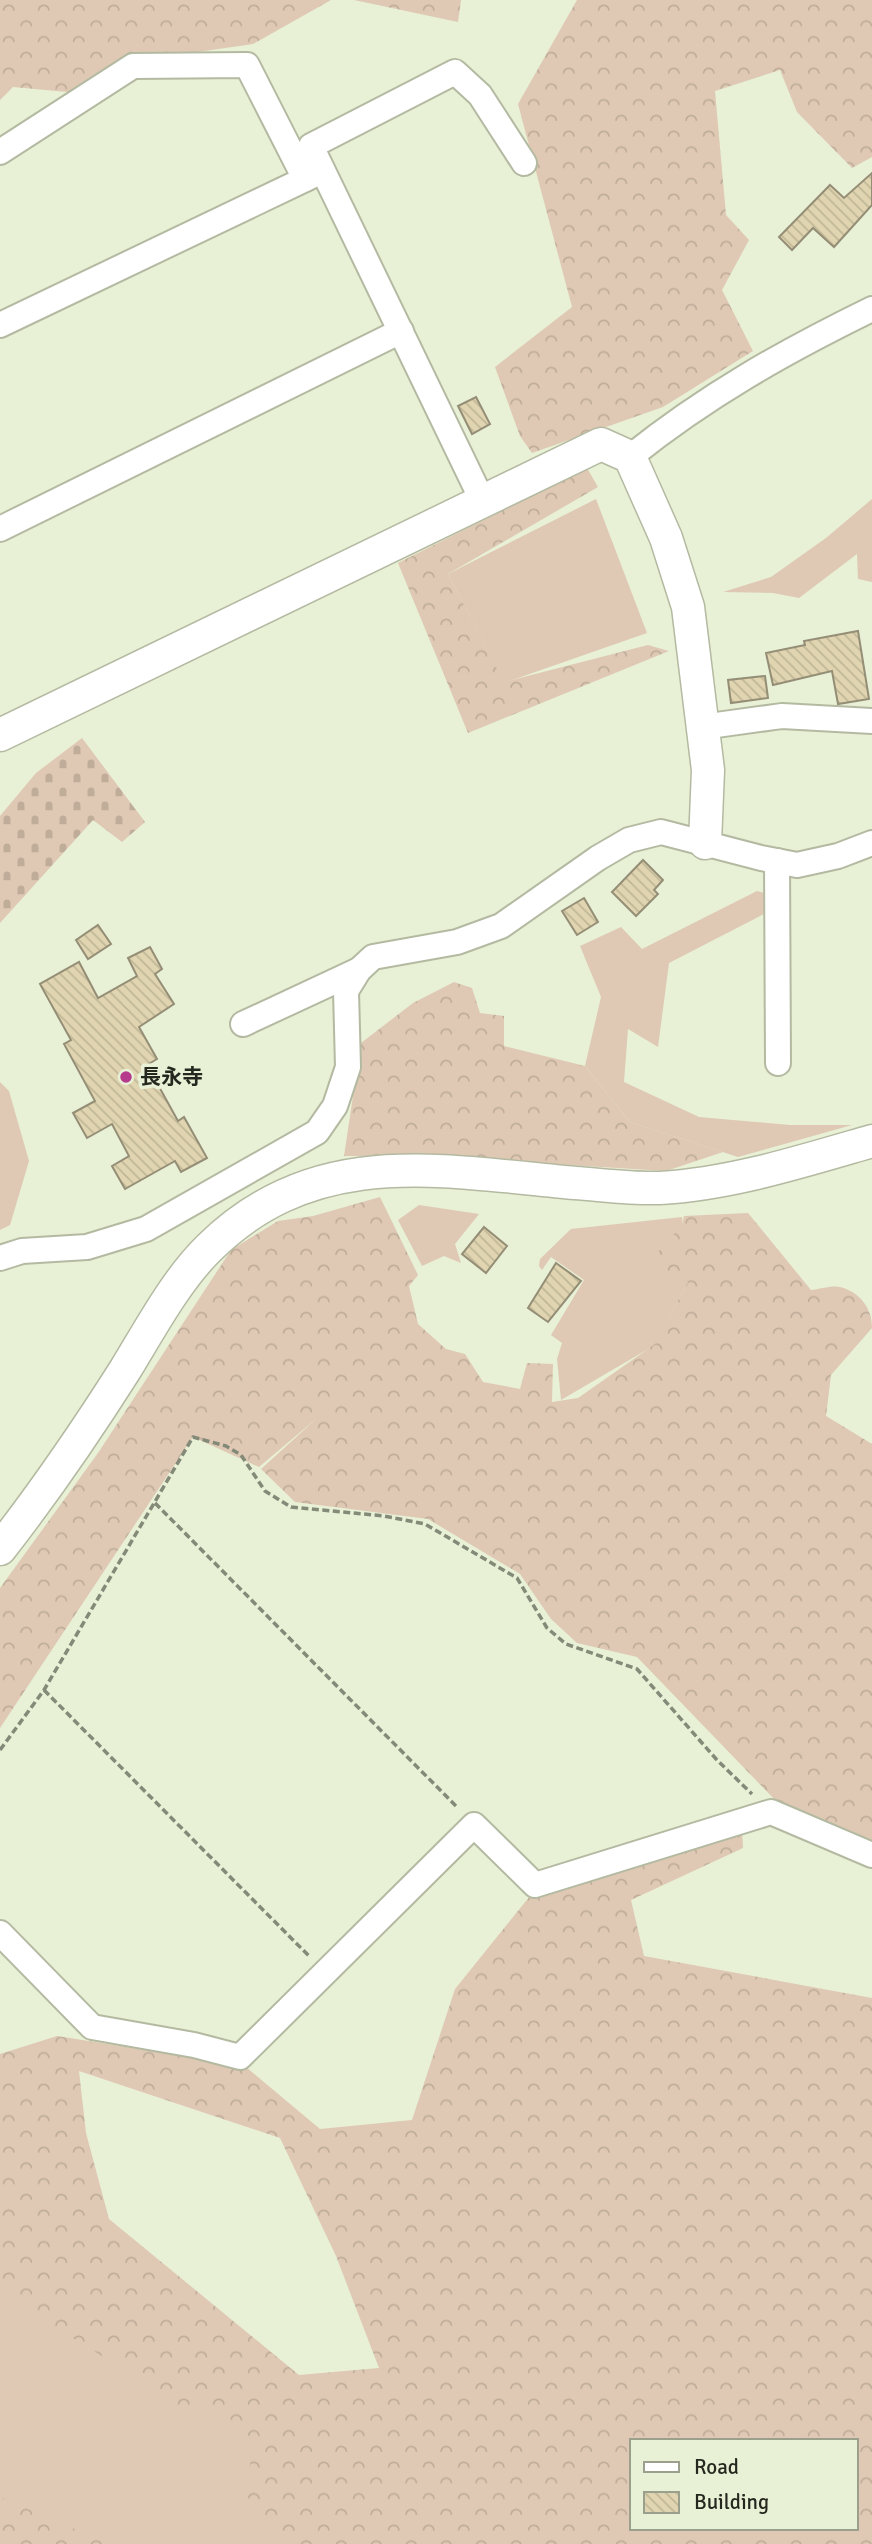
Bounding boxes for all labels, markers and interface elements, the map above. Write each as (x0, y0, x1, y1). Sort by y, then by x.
place label: 長永寺 (140, 1064, 203, 1090)
marker: 長永寺 (118, 1069, 134, 1085)
legend (630, 2439, 858, 2530)
text: Road (694, 2454, 739, 2480)
text: Building (694, 2489, 769, 2515)

